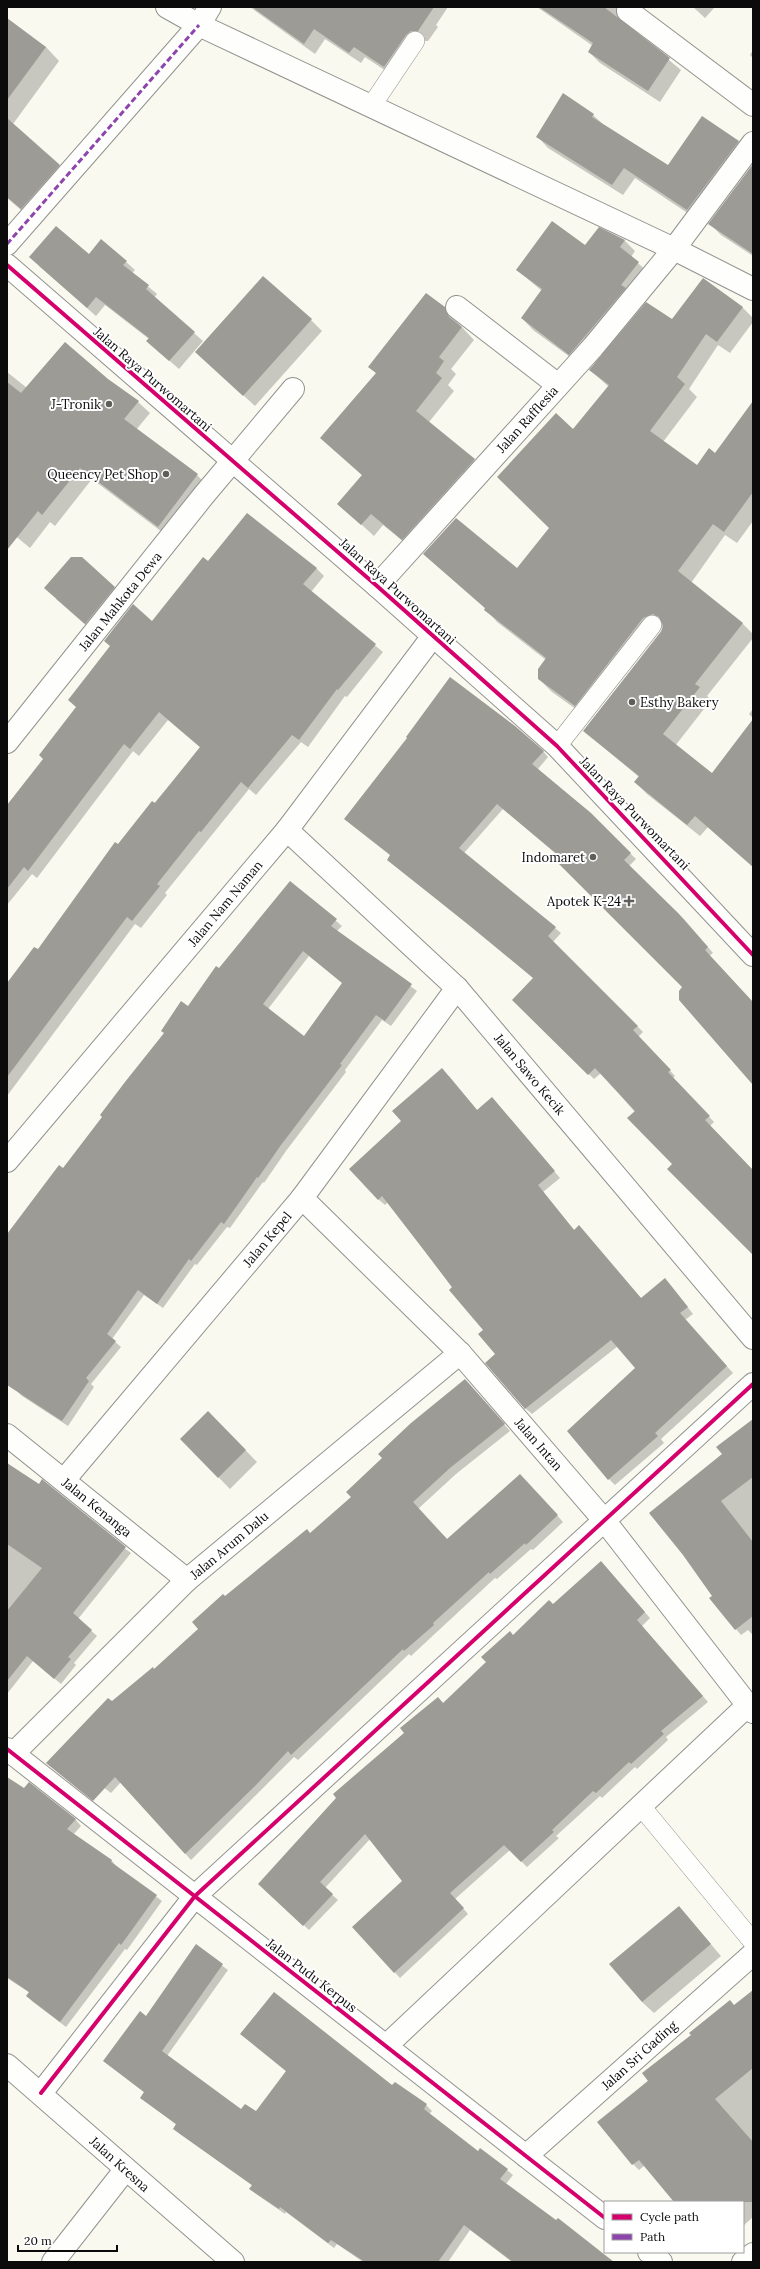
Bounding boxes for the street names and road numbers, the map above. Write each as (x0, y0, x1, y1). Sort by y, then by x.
street label: Jalan Raya Purwomartani (89, 323, 216, 436)
street label: Jalan Rafflesia (492, 382, 562, 457)
street label: Jalan Raya Purwomartani (335, 534, 460, 649)
street label: Jalan Mahkota Dewa (75, 548, 166, 655)
street label: Jalan Raya Purwomartani (575, 752, 694, 874)
street label: Jalan Nam Naman (184, 857, 266, 951)
street label: Jalan Sawo Kecik (490, 1029, 569, 1119)
street label: Jalan Kepel (239, 1208, 296, 1271)
street label: Jalan Intan (510, 1414, 566, 1474)
street label: Jalan Kenanga (58, 1473, 135, 1541)
street label: Jalan Arum Dalu (186, 1508, 272, 1584)
street label: Jalan Pudu Kerpus (262, 1934, 360, 2016)
street label: Jalan Sri Gading (597, 2016, 681, 2094)
street label: Jalan Kresna (85, 2132, 153, 2196)

